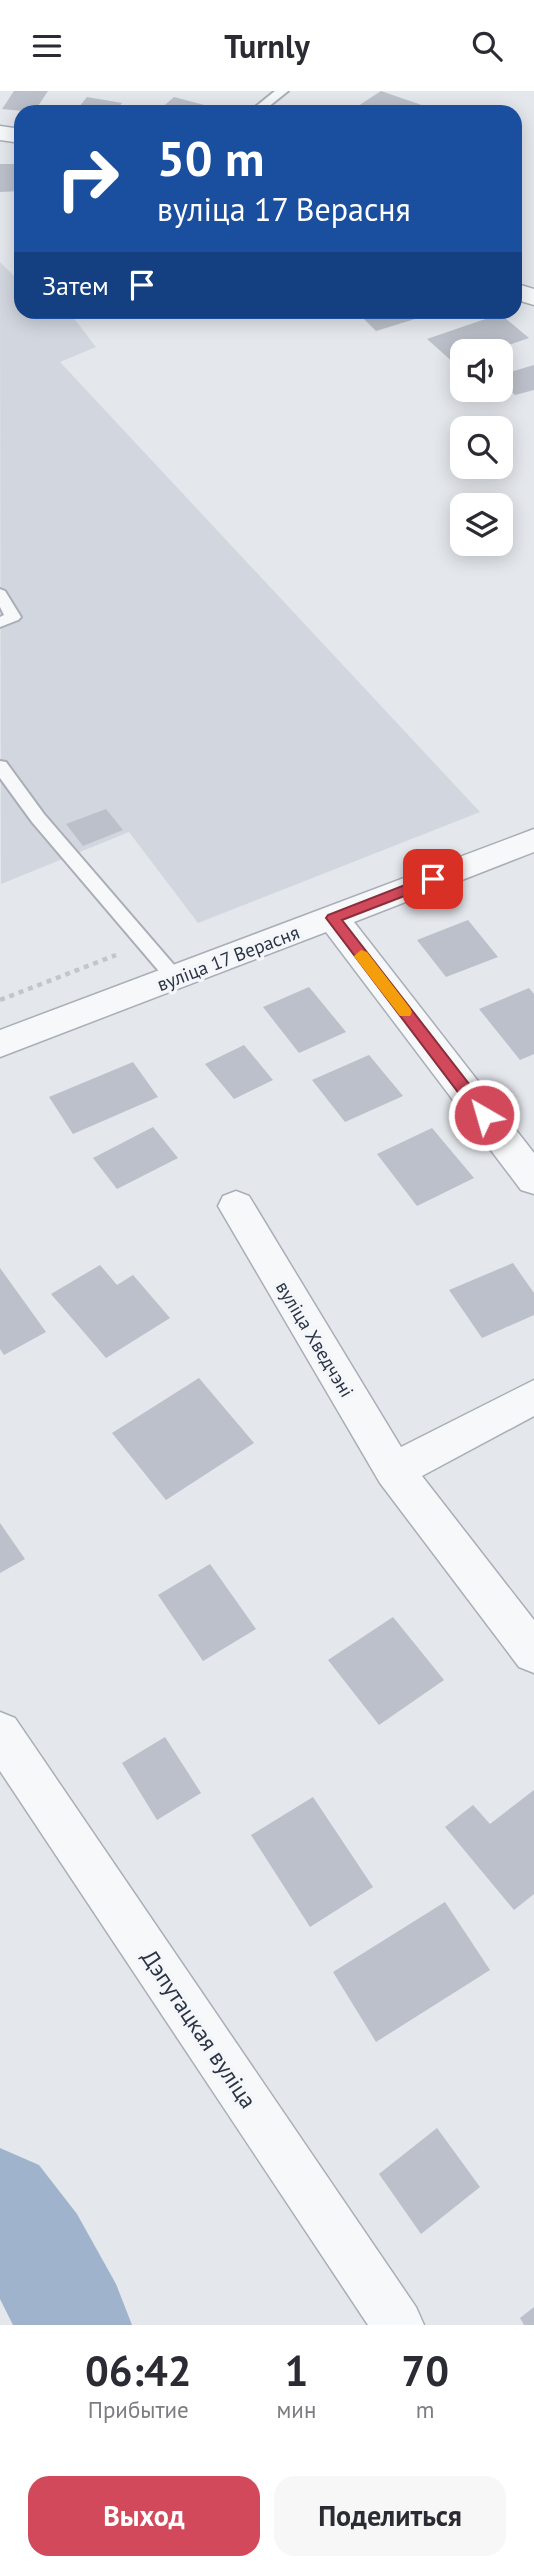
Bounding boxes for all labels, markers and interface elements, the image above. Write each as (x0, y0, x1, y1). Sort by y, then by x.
text: Turnly (224, 25, 310, 67)
icon: menu (28, 27, 66, 65)
icon: search (468, 27, 506, 65)
text: 50 m (157, 126, 264, 190)
icon: right (42, 133, 133, 224)
text: вуліца 17 Верасня (157, 188, 411, 230)
icon: arrive (123, 266, 161, 304)
text: Затем (42, 269, 109, 302)
map controls (450, 339, 513, 556)
button: sound (450, 339, 513, 402)
button: search (450, 416, 513, 479)
button: layers (450, 493, 513, 556)
pin (403, 849, 463, 909)
icon: arrive (414, 860, 452, 898)
street label: вуліца 17 Верасня (153, 920, 303, 996)
position arrow (447, 1078, 521, 1152)
street label: вуліца Хведчэні (271, 1277, 359, 1401)
street label: Дэпутацкая вуліца (136, 1944, 263, 2114)
text: 06:42 (85, 2343, 192, 2398)
text: 1 (285, 2343, 308, 2398)
text: 70 (401, 2343, 449, 2398)
text: Прибытие (88, 2395, 189, 2424)
text: мин (277, 2395, 316, 2424)
text: m (416, 2395, 435, 2424)
button: Выход (28, 2476, 260, 2556)
button: Поделиться (274, 2476, 506, 2556)

